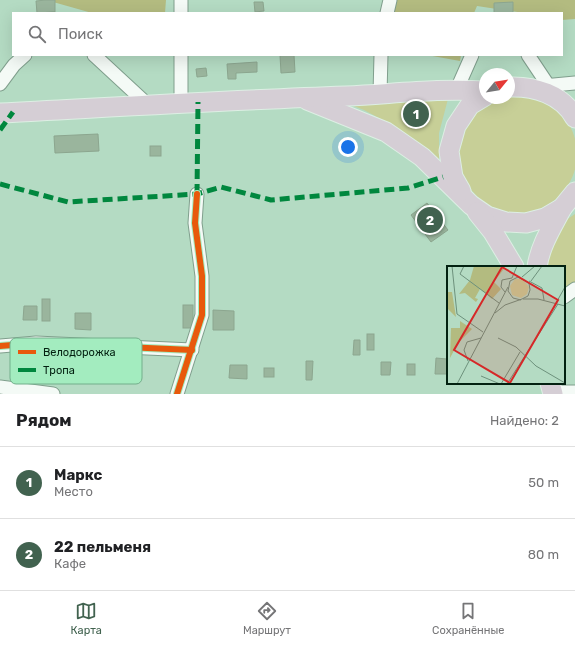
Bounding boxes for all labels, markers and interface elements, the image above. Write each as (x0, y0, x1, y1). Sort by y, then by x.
search box (12, 12, 563, 56)
icon: search (26, 23, 48, 45)
text: Поиск (58, 25, 103, 43)
north arrow (479, 68, 515, 104)
pin: 1 (403, 99, 429, 129)
your location (338, 137, 358, 157)
pin: 2 (417, 205, 443, 235)
inset map (447, 266, 565, 384)
legend (10, 338, 142, 384)
text: Велодорожка (43, 346, 116, 359)
text: Тропа (43, 364, 75, 377)
text: Рядом (16, 410, 72, 430)
text: Найдено: 2 (490, 413, 559, 428)
text: Маркс (54, 466, 102, 484)
text: 1 (26, 475, 32, 490)
text: 50 m (528, 475, 559, 490)
text: Место (54, 484, 93, 499)
text: 22 пельменя (54, 538, 151, 556)
text: 2 (25, 547, 33, 562)
text: 80 m (528, 547, 559, 562)
text: Кафе (54, 556, 86, 571)
tab: Карта (71, 600, 102, 637)
tab: Маршрут (243, 600, 291, 637)
tab: Сохранённые (432, 600, 504, 637)

